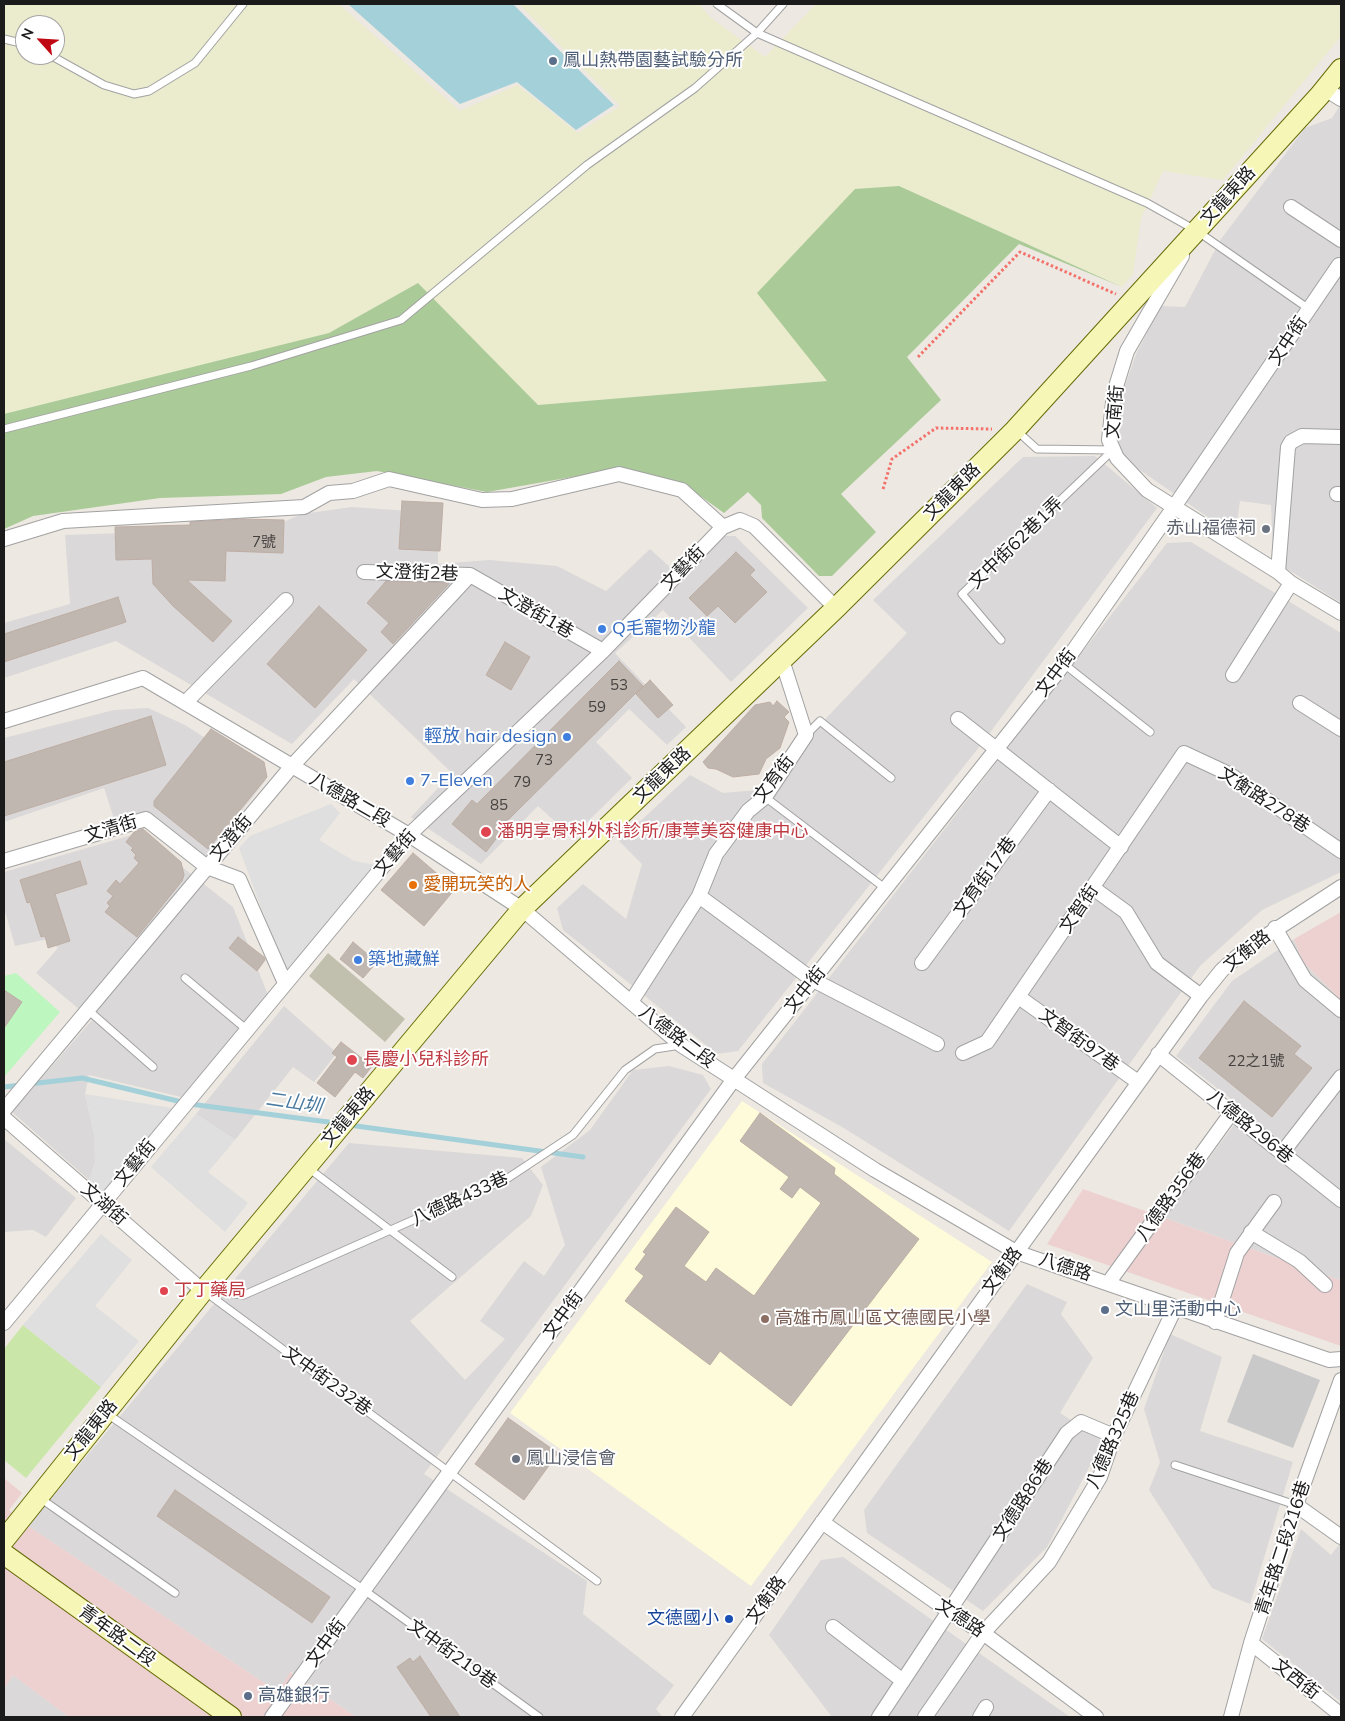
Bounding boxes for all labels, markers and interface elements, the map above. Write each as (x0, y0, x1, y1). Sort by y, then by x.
north arrow (15, 15, 65, 65)
text: N (17, 25, 38, 43)
place label: 鳳山熱帶園藝試驗分所 (563, 50, 743, 72)
marker: 鳳山熱帶園藝試驗分所 (547, 55, 559, 67)
street label: 文龍東路 (1196, 162, 1260, 230)
street label: 文中街 (1264, 313, 1312, 369)
street label: 文南街 (1102, 384, 1128, 440)
street label: 文龍東路 (919, 459, 985, 525)
street label: 文中街62巷1弄 (964, 493, 1068, 593)
place label: 赤山福德祠 (1166, 518, 1256, 540)
marker: 赤山福德祠 (1260, 523, 1272, 535)
house number: 7號 (252, 533, 276, 551)
street label: 文藝街 (656, 541, 710, 595)
street label: 文澄街2巷 (375, 561, 459, 585)
street label: 文澄街1巷 (495, 583, 577, 643)
place label: Q毛寵物沙龍 (612, 618, 716, 640)
marker: Q毛寵物沙龍 (596, 623, 608, 635)
street label: 文中街 (1031, 645, 1081, 701)
house number: 53 (610, 676, 628, 694)
house number: 59 (588, 698, 606, 716)
place label: 輕放 hair design (424, 726, 557, 748)
marker: 輕放 hair design (561, 731, 573, 743)
street label: 文龍東路 (629, 742, 695, 808)
house number: 73 (535, 751, 553, 769)
street label: 文育街 (749, 751, 799, 807)
street label: 文衡路278巷 (1214, 763, 1314, 837)
street label: 八德路二段 (306, 768, 394, 832)
place label: 7-Eleven (420, 770, 493, 792)
house number: 79 (513, 773, 531, 791)
marker: 7-Eleven (404, 775, 416, 787)
house number: 85 (490, 796, 508, 814)
street label: 文澄街 (205, 810, 257, 866)
street label: 文清街 (82, 811, 140, 847)
place label: 潘明享骨科外科診所/康葶美容健康中心 (497, 821, 808, 843)
marker: 潘明享骨科外科診所/康葶美容健康中心 (479, 825, 493, 839)
street label: 文藝街 (369, 826, 421, 880)
street label: 文育街17巷 (949, 833, 1021, 921)
place label: 愛開玩笑的人 (423, 874, 531, 896)
marker: 愛開玩笑的人 (407, 879, 419, 891)
street label: 文智街 (1055, 881, 1103, 937)
street label: 文衡路 (1219, 926, 1275, 976)
place label: 築地藏鮮 (368, 949, 440, 971)
marker: 築地藏鮮 (352, 954, 364, 966)
street label: 文中街 (780, 962, 830, 1018)
street label: 八德路二段 (635, 1001, 719, 1073)
street label: 文智街97巷 (1035, 1004, 1123, 1076)
place label: 長慶小兒科診所 (363, 1049, 489, 1071)
house number: 22之1號 (1228, 1052, 1284, 1070)
marker: 長慶小兒科診所 (345, 1053, 359, 1067)
street label: 文龍東路 (317, 1082, 379, 1152)
street label: 八德路296巷 (1203, 1086, 1297, 1168)
water label: 二山圳 (264, 1088, 324, 1118)
street label: 文藝街 (110, 1135, 160, 1191)
street label: 八德路356巷 (1132, 1148, 1210, 1246)
street label: 八德路433巷 (408, 1167, 512, 1231)
street label: 文湖街 (77, 1178, 131, 1230)
street label: 文衡路 (977, 1243, 1027, 1299)
street label: 八德路 (1036, 1248, 1094, 1286)
place label: 丁丁藥局 (174, 1280, 246, 1302)
marker: 丁丁藥局 (158, 1285, 170, 1297)
street label: 文中街 (538, 1287, 588, 1343)
place label: 文山里活動中心 (1115, 1299, 1241, 1321)
marker: 文山里活動中心 (1099, 1304, 1111, 1316)
place label: 高雄市鳳山區文德國民小學 (775, 1308, 991, 1330)
marker: 高雄市鳳山區文德國民小學 (759, 1313, 771, 1325)
street label: 文中街232巷 (278, 1342, 376, 1420)
street label: 八德路325巷 (1082, 1388, 1144, 1492)
street label: 文龍東路 (60, 1395, 122, 1465)
place label: 鳳山浸信會 (526, 1448, 616, 1470)
marker: 鳳山浸信會 (510, 1453, 522, 1465)
street label: 文德路86巷 (988, 1455, 1058, 1545)
street label: 青年路二段216巷 (1251, 1478, 1315, 1618)
street label: 文衡路 (741, 1572, 791, 1628)
street label: 文德路 (932, 1594, 988, 1642)
street label: 青年路二段 (74, 1601, 160, 1671)
place label: 文德國小 (647, 1608, 719, 1630)
marker: 文德國小 (723, 1613, 735, 1625)
street label: 文中街 (301, 1615, 351, 1671)
street label: 文中街219巷 (403, 1615, 501, 1693)
street label: 文西街 (1268, 1654, 1324, 1704)
place label: 高雄銀行 (258, 1685, 330, 1707)
marker: 高雄銀行 (242, 1690, 254, 1702)

